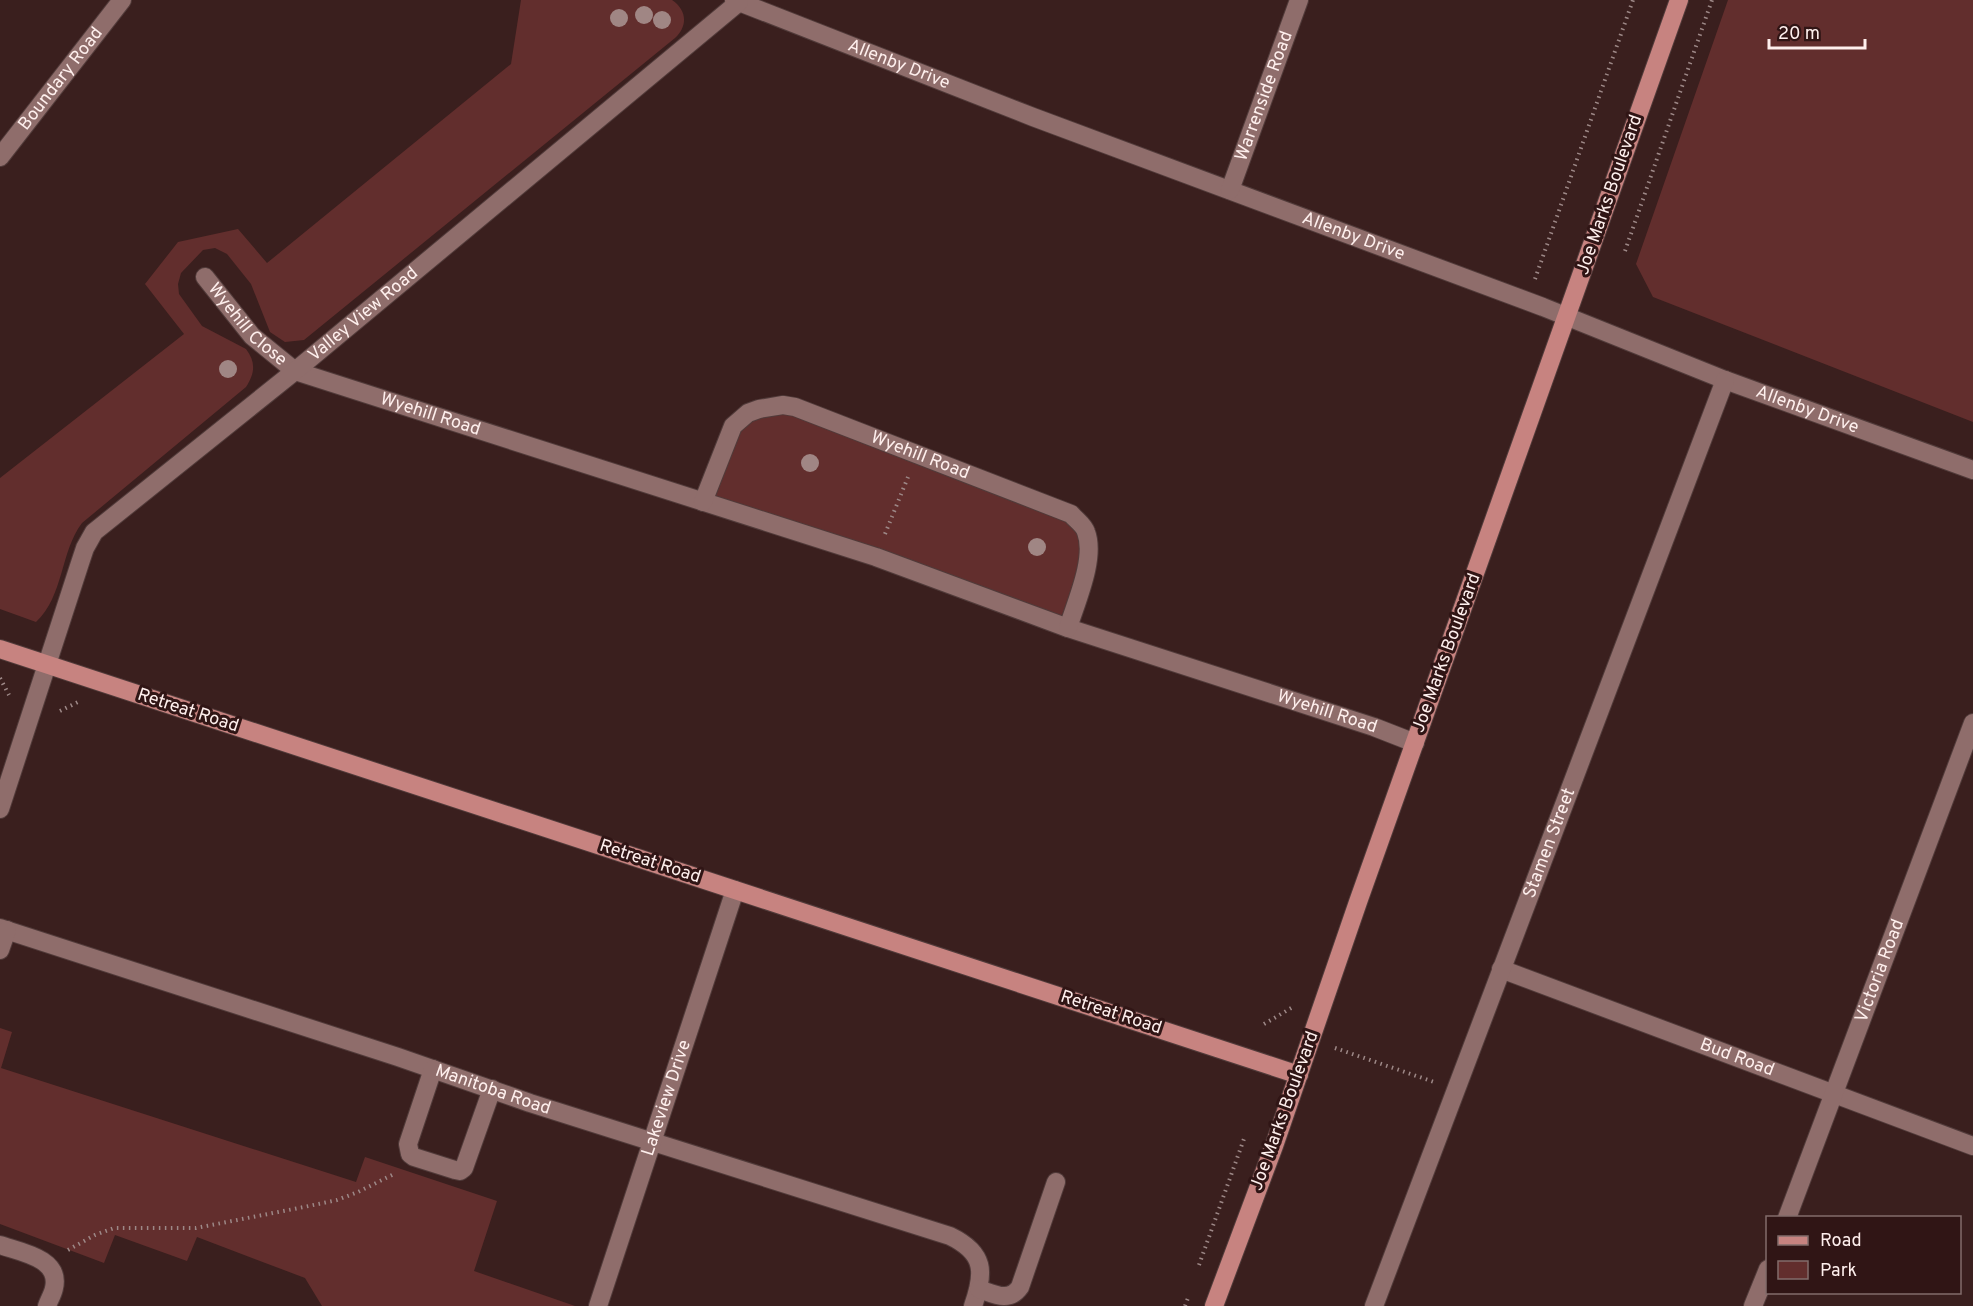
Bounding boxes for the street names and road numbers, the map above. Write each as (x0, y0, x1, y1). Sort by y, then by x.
street label: Boundary Road (13, 22, 108, 135)
street label: Warrenside Road (1230, 28, 1298, 164)
street label: Allenby Drive (844, 34, 953, 95)
street label: Joe Marks Boulevard (1572, 112, 1648, 278)
street label: Allenby Drive (1299, 207, 1408, 266)
street label: Valley View Road (303, 262, 423, 367)
street label: Wyehill Close (203, 278, 292, 371)
street label: Allenby Drive (1753, 381, 1862, 439)
street label: Wyehill Road (377, 387, 483, 441)
street label: Wyehill Road (867, 426, 973, 485)
street label: Joe Marks Boulevard (1407, 570, 1487, 736)
street label: Retreat Road (134, 684, 242, 738)
street label: Wyehill Road (1274, 685, 1380, 739)
street label: Stamen Street (1518, 785, 1581, 902)
street label: Retreat Road (596, 835, 704, 889)
street label: Victoria Road (1850, 916, 1910, 1026)
street label: Retreat Road (1057, 986, 1165, 1040)
street label: Joe Marks Boulevard (1245, 1028, 1325, 1194)
street label: Bud Road (1696, 1033, 1777, 1082)
street label: Lakeview Drive (637, 1037, 696, 1159)
street label: Manitoba Road (432, 1059, 554, 1120)

